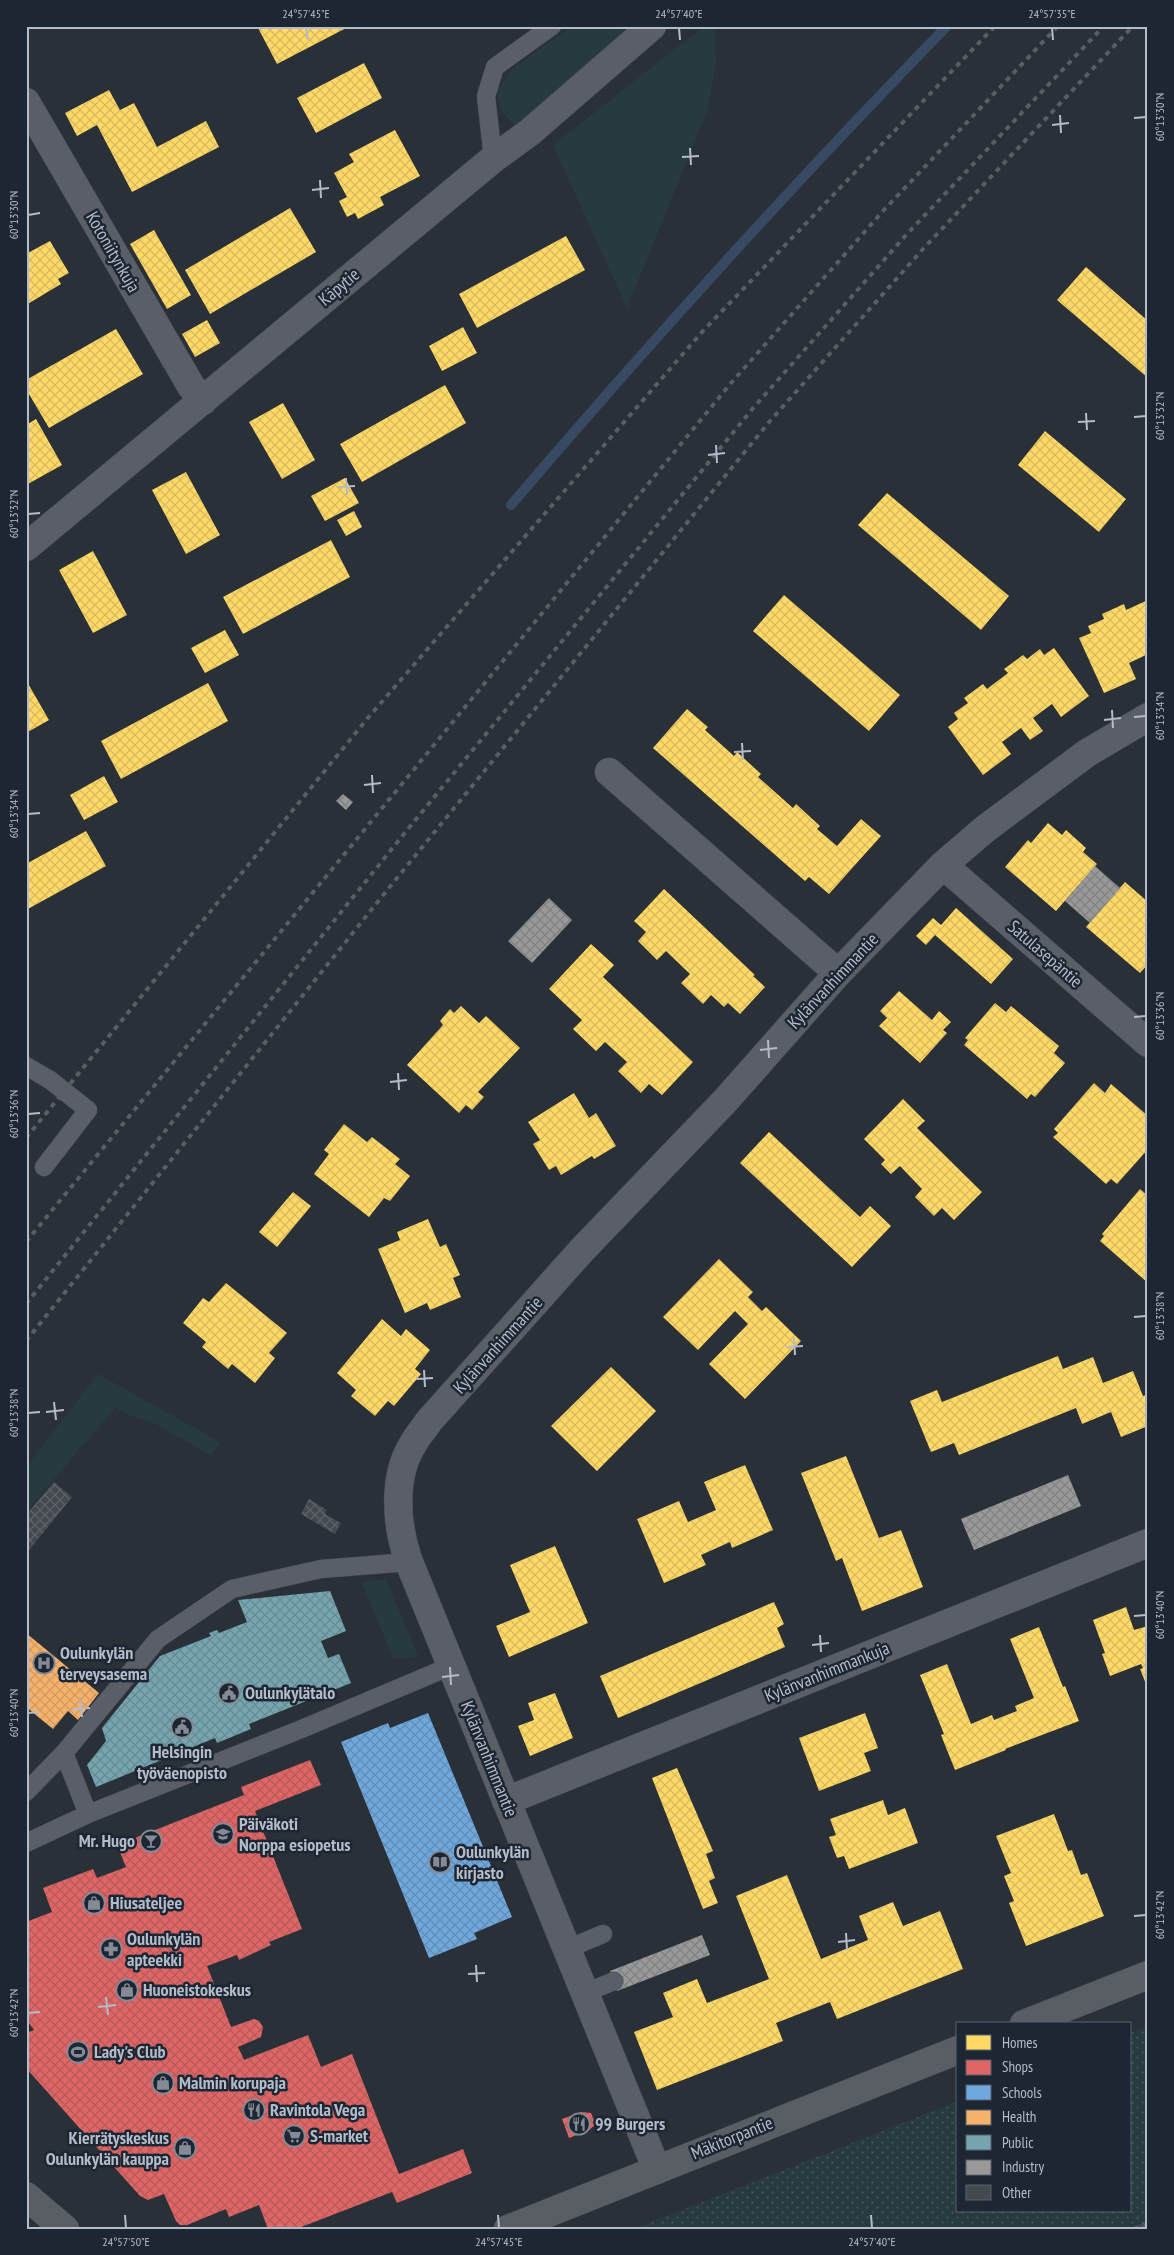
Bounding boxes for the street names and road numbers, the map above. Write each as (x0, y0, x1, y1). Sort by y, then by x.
street label: Kotoniitynkuja (81, 207, 146, 296)
street label: Käpytie (313, 263, 364, 310)
street label: Satulasepäntie (1003, 915, 1088, 992)
street label: Kylänvanhimmantie (782, 928, 883, 1033)
street label: Kylänvanhimmantie (448, 1291, 547, 1398)
street label: Kylänvanhimmankuja (761, 1636, 893, 1707)
street label: Kylänvanhimmantie (456, 1698, 523, 1820)
street label: Mäkitorpantie (687, 2111, 776, 2164)

